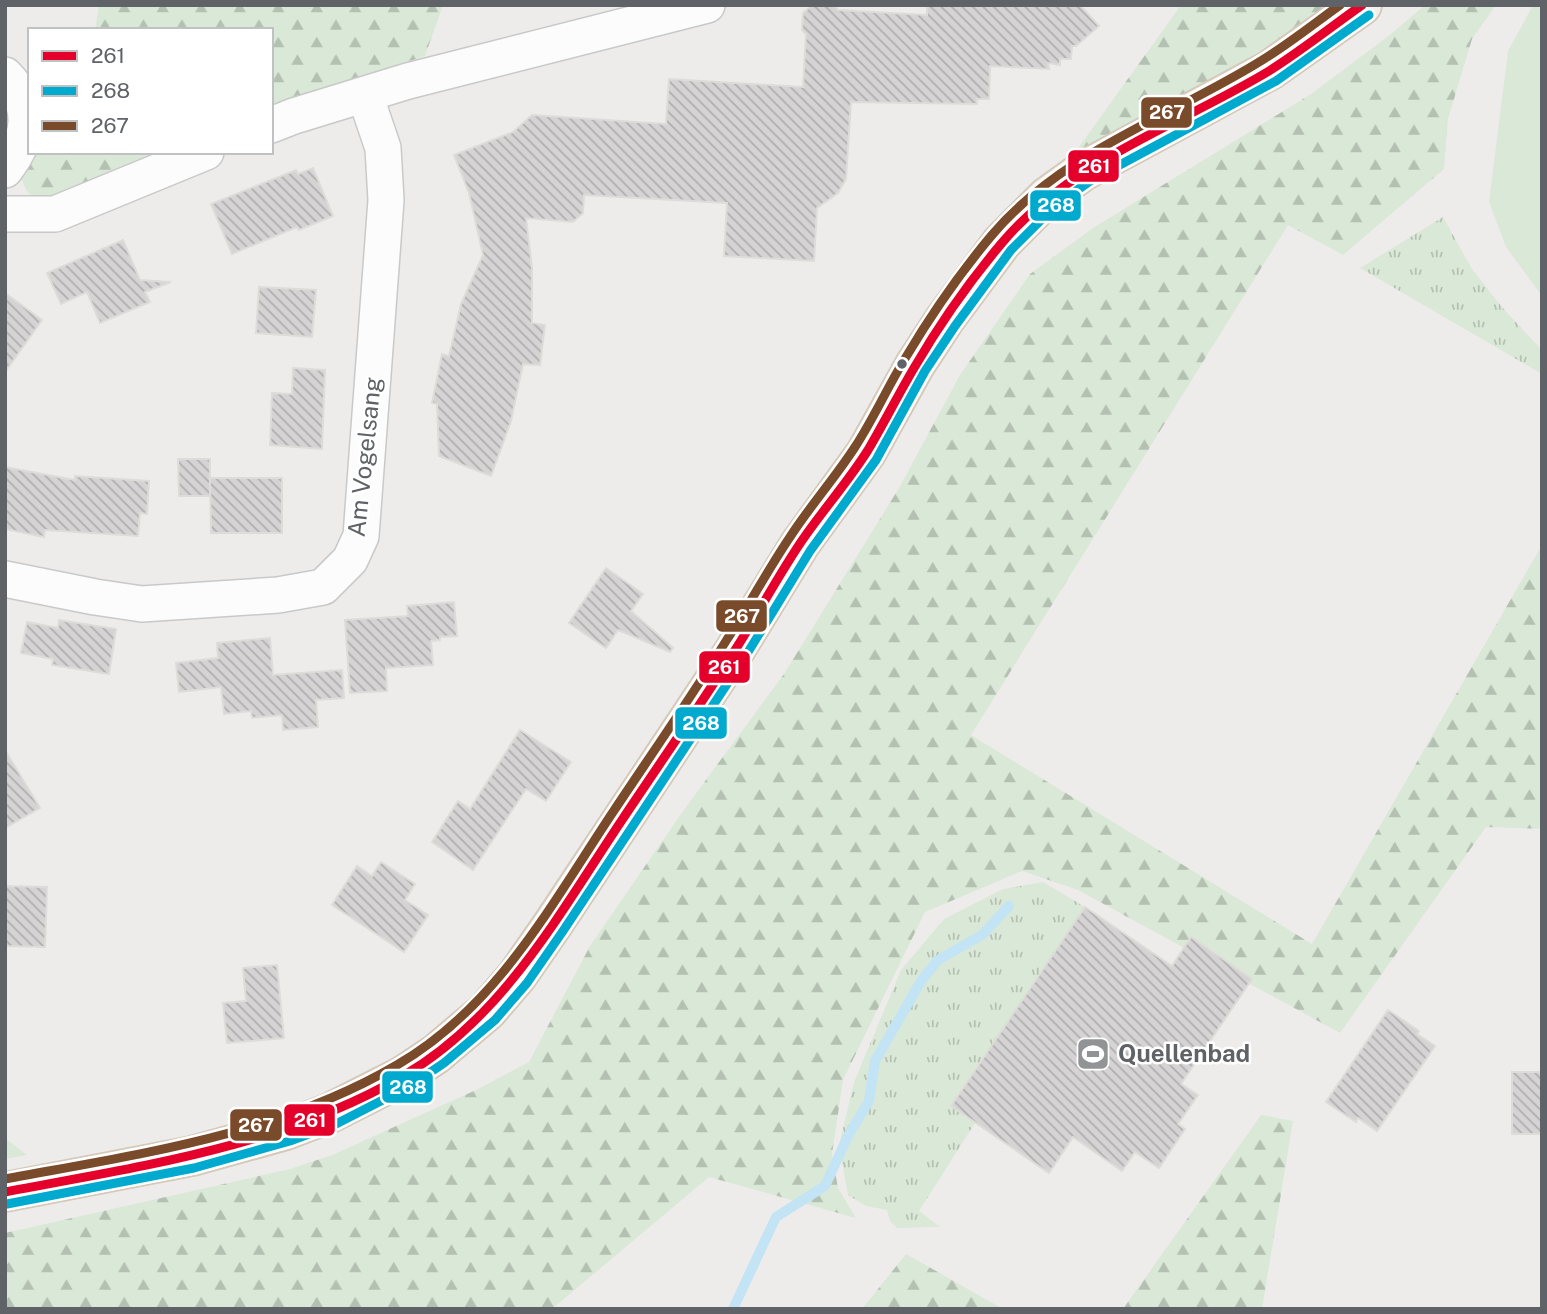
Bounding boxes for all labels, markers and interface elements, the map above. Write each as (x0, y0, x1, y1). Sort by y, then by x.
legend (28, 28, 273, 154)
text: 261 (91, 43, 125, 68)
text: 268 (91, 78, 130, 103)
line badge: 267 (1140, 96, 1193, 129)
text: 267 (1149, 101, 1185, 123)
text: 267 (91, 113, 129, 138)
line badge: 261 (1067, 149, 1120, 183)
text: 261 (1078, 155, 1110, 177)
line badge: 268 (1029, 189, 1082, 222)
text: 268 (1037, 194, 1075, 216)
unlabelled marker (895, 357, 909, 371)
street label: Am Vogelsang (342, 375, 386, 538)
line badge: 267 (715, 599, 768, 633)
text: 267 (724, 605, 760, 627)
line badge: 261 (698, 650, 751, 684)
text: 261 (708, 656, 740, 678)
line badge: 268 (674, 706, 728, 740)
text: 268 (682, 712, 720, 734)
sports icon: Quellenbad (1074, 1035, 1112, 1073)
place label: Quellenbad (1118, 1039, 1250, 1067)
line badge: 268 (381, 1070, 434, 1104)
text: 268 (389, 1076, 427, 1098)
line badge: 261 (283, 1103, 336, 1137)
line badge: 267 (229, 1108, 283, 1142)
text: 261 (294, 1109, 326, 1131)
text: 267 (238, 1114, 274, 1136)

